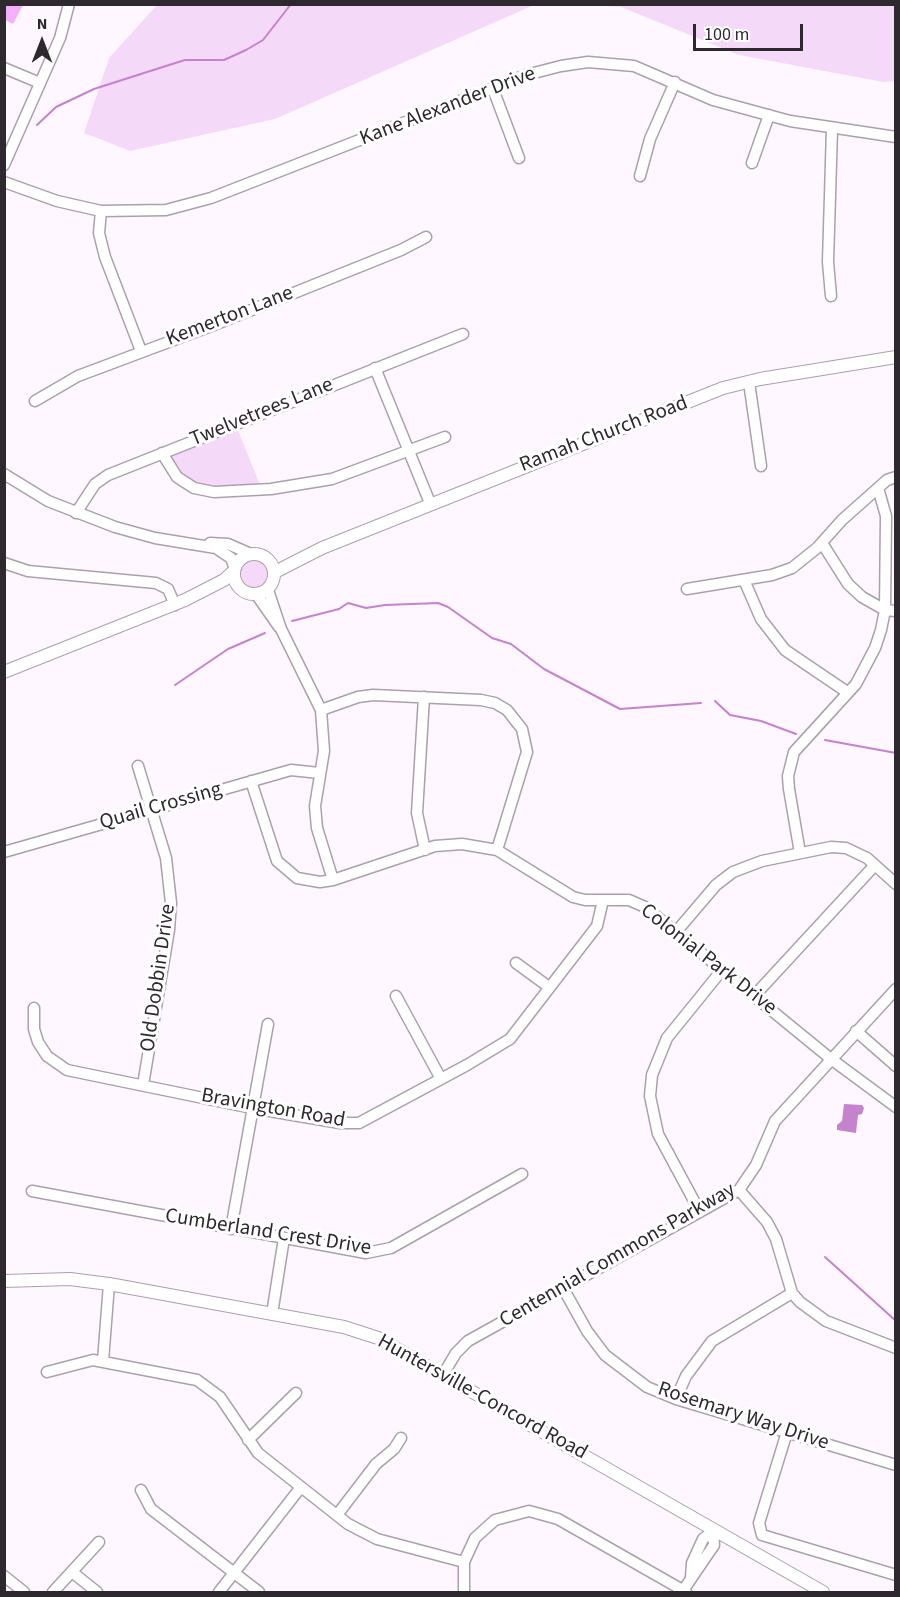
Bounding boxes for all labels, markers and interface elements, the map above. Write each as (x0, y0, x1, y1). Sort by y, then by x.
north arrow (12, 12, 72, 72)
scale bar (696, 12, 806, 50)
text: N (37, 13, 47, 35)
text: 100 m (704, 22, 749, 47)
street label: Kane Alexander Drive (357, 62, 539, 152)
street label: Kemerton Lane (163, 281, 297, 353)
street label: Twelvetrees Lane (187, 373, 337, 453)
street label: Ramah Church Road (516, 391, 692, 479)
street label: Quail Crossing (97, 778, 225, 836)
street label: Colonial Park Drive (635, 899, 781, 1021)
street label: Old Dobbin Drive (136, 902, 182, 1054)
street label: Bravington Road (199, 1084, 347, 1134)
street label: Centennial Commons Parkway (496, 1178, 740, 1334)
street label: Cumberland Crest Drive (163, 1204, 373, 1262)
street label: Huntersville-Concord Road (373, 1330, 591, 1466)
street label: Rosemary Way Drive (654, 1377, 832, 1457)

